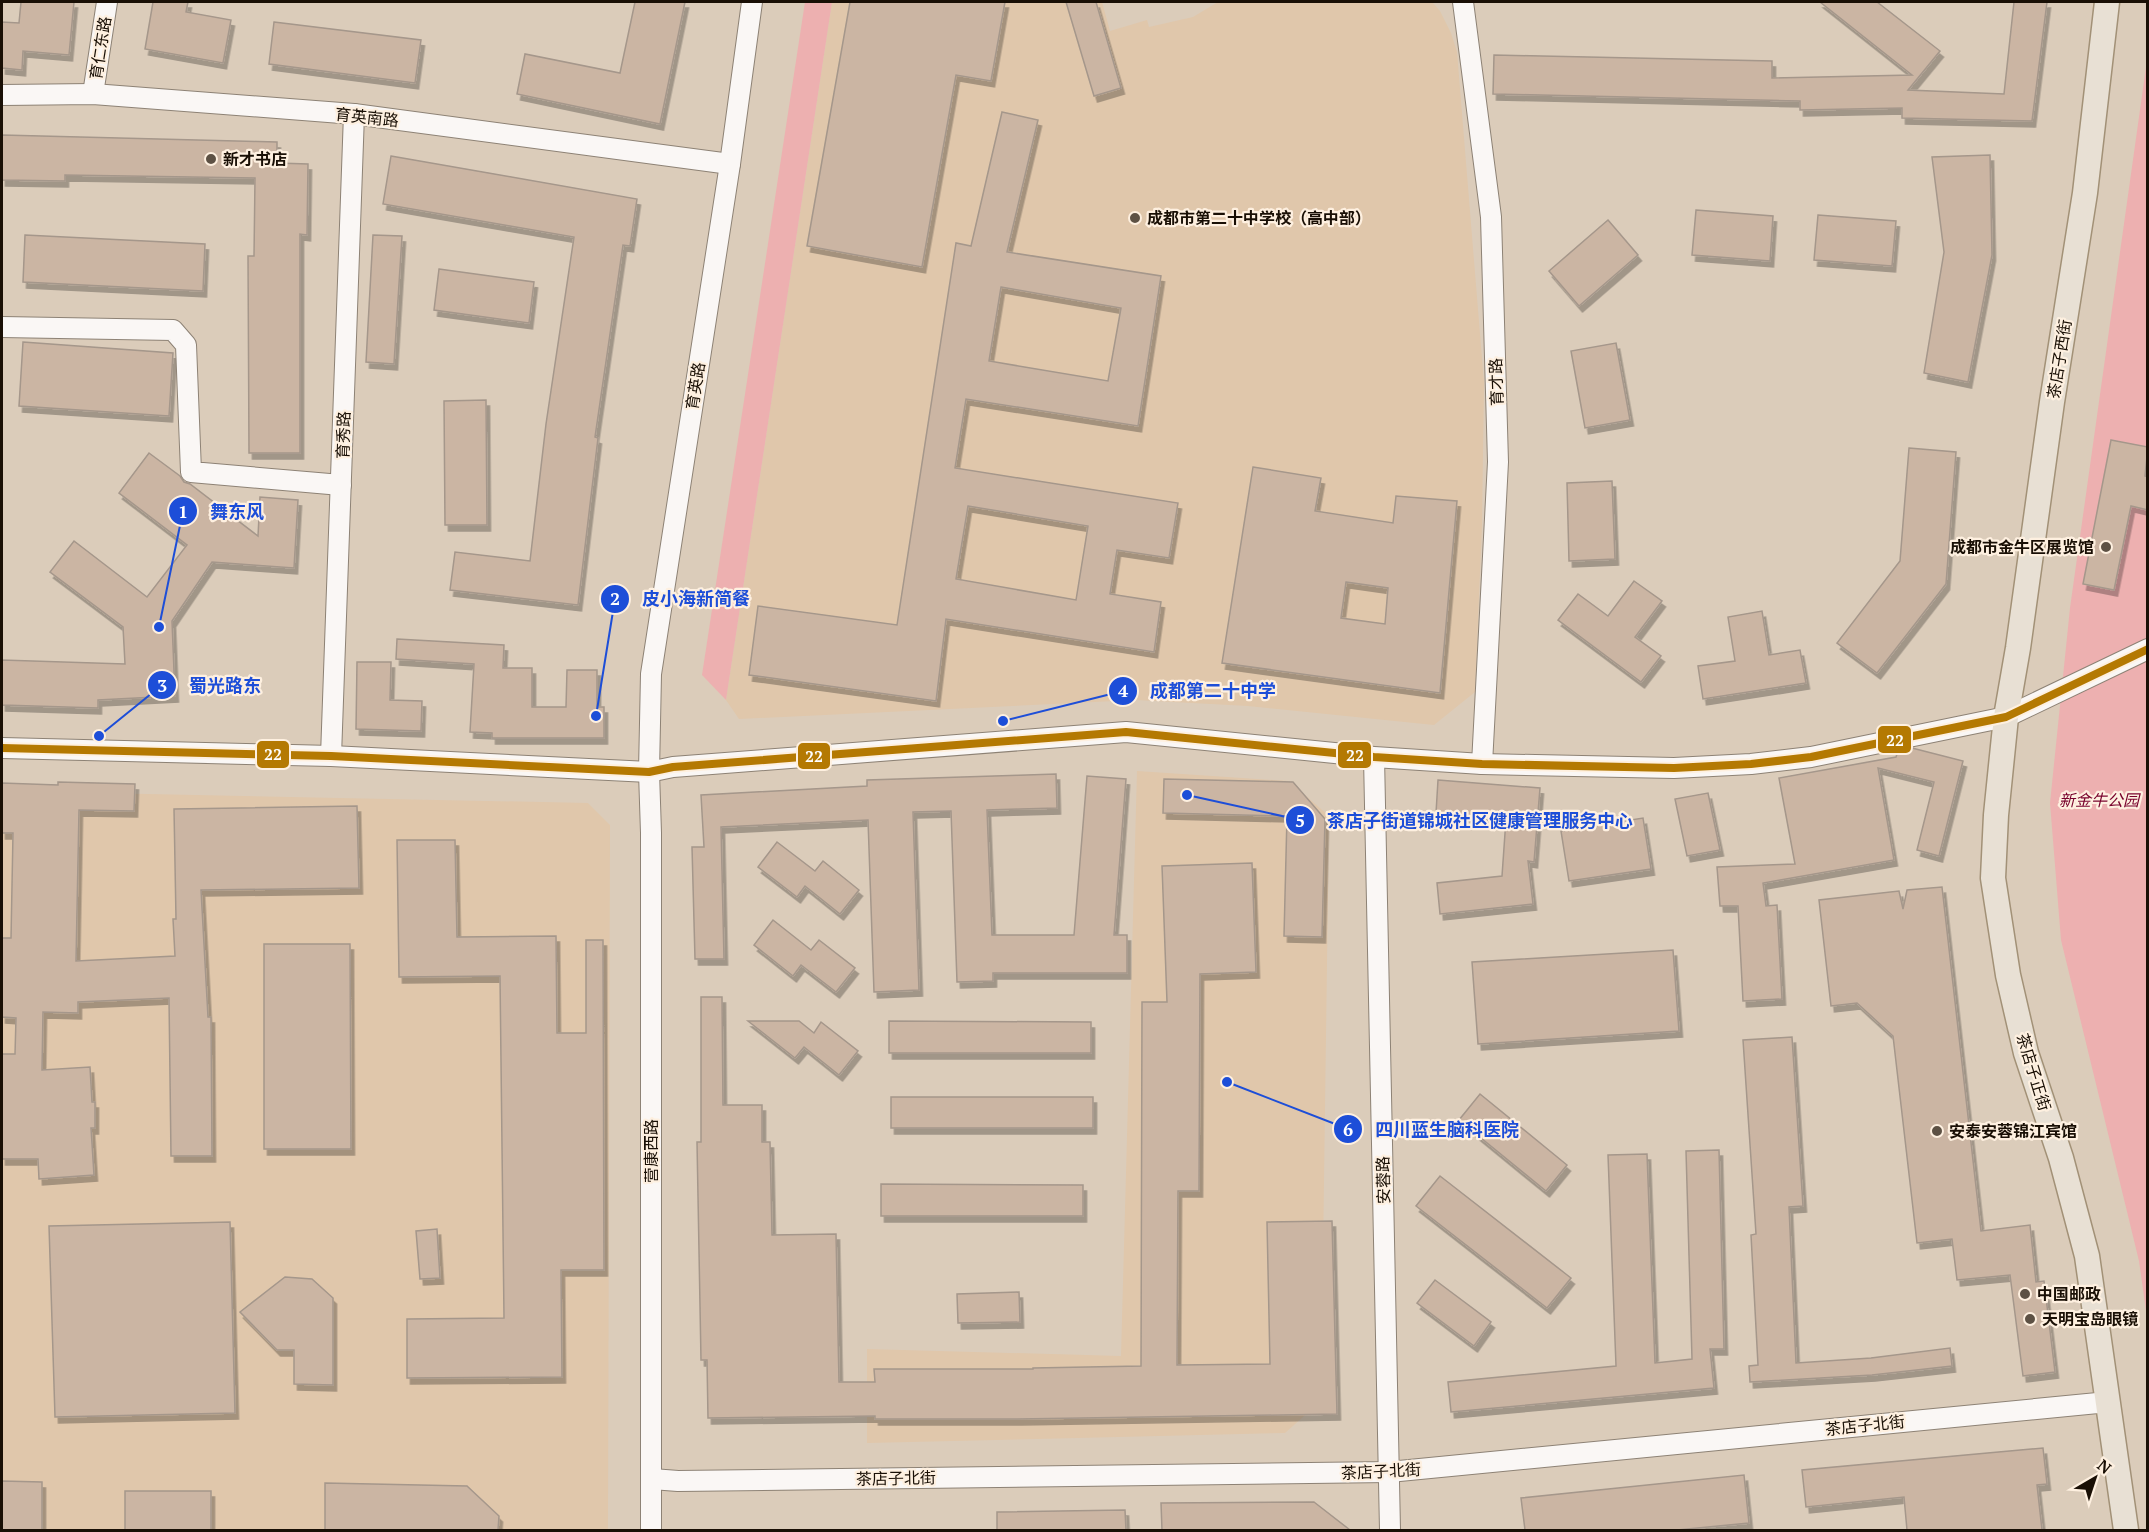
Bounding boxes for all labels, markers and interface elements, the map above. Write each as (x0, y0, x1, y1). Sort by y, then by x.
street label: 育仁东路 (84, 15, 116, 81)
street label: 育英南路 (334, 103, 400, 131)
place label: 新才书店 (223, 148, 287, 170)
marker: 新才书店 (204, 152, 218, 166)
place label: 成都市第二十中学校（高中部） (1147, 207, 1371, 229)
marker: 成都市第二十中学校（高中部） (1128, 211, 1142, 225)
street label: 茶店子西街 (2042, 318, 2076, 400)
street label: 育才路 (1484, 358, 1508, 406)
street label: 育英路 (680, 361, 710, 411)
street label: 育秀路 (331, 411, 355, 459)
callout: 舞东风 (168, 493, 276, 529)
text: 1 (178, 499, 188, 523)
text: 舞东风 (210, 499, 264, 523)
place label: 成都市金牛区展览馆 (1950, 536, 2094, 558)
marker: 成都市金牛区展览馆 (2099, 540, 2113, 554)
callout: 皮小海新简餐 (600, 581, 762, 617)
text: 2 (610, 586, 620, 610)
text: 皮小海新简餐 (642, 586, 750, 610)
callout: 蜀光路东 (147, 667, 273, 703)
text: 3 (157, 673, 167, 697)
text: 蜀光路东 (189, 673, 261, 697)
callout: 成都第二十中学 (1108, 673, 1288, 709)
text: 4 (1118, 678, 1129, 702)
text: 成都第二十中学 (1150, 678, 1276, 702)
line badge: 22 (1877, 725, 1912, 754)
text: 22 (1886, 729, 1904, 751)
line badge: 22 (256, 740, 290, 769)
line badge: 22 (1337, 741, 1372, 769)
line badge: 22 (797, 742, 831, 770)
text: 22 (264, 743, 282, 765)
text: 22 (1346, 744, 1364, 766)
text: 22 (805, 745, 823, 767)
park label: 新金牛公园 (2059, 789, 2141, 811)
callout: 茶店子街道锦城社区健康管理服务中心 (1285, 802, 1645, 838)
text: 5 (1295, 808, 1305, 832)
text: 茶店子街道锦城社区健康管理服务中心 (1327, 808, 1633, 832)
street label: 茶店子正街 (2012, 1031, 2056, 1113)
callout: 四川蓝生脑科医院 (1333, 1111, 1531, 1147)
text: 6 (1343, 1117, 1353, 1141)
text: 四川蓝生脑科医院 (1375, 1117, 1519, 1141)
street label: 营康西路 (640, 1119, 662, 1183)
place label: 安泰安蓉锦江宾馆 (1949, 1120, 2077, 1142)
marker: 安泰安蓉锦江宾馆 (1930, 1124, 1944, 1138)
street label: 安蓉路 (1372, 1156, 1394, 1204)
place label: 中国邮政 (2037, 1283, 2101, 1305)
marker: 中国邮政 (2018, 1287, 2032, 1301)
place label: 天明宝岛眼镜 (2042, 1308, 2138, 1330)
marker: 天明宝岛眼镜 (2023, 1312, 2037, 1326)
street label: 茶店子北街 (1824, 1410, 1906, 1440)
north arrow (2065, 1448, 2125, 1508)
text: N (2093, 1454, 2116, 1479)
street label: 茶店子北街 (1340, 1458, 1422, 1484)
street label: 茶店子北街 (856, 1466, 936, 1490)

